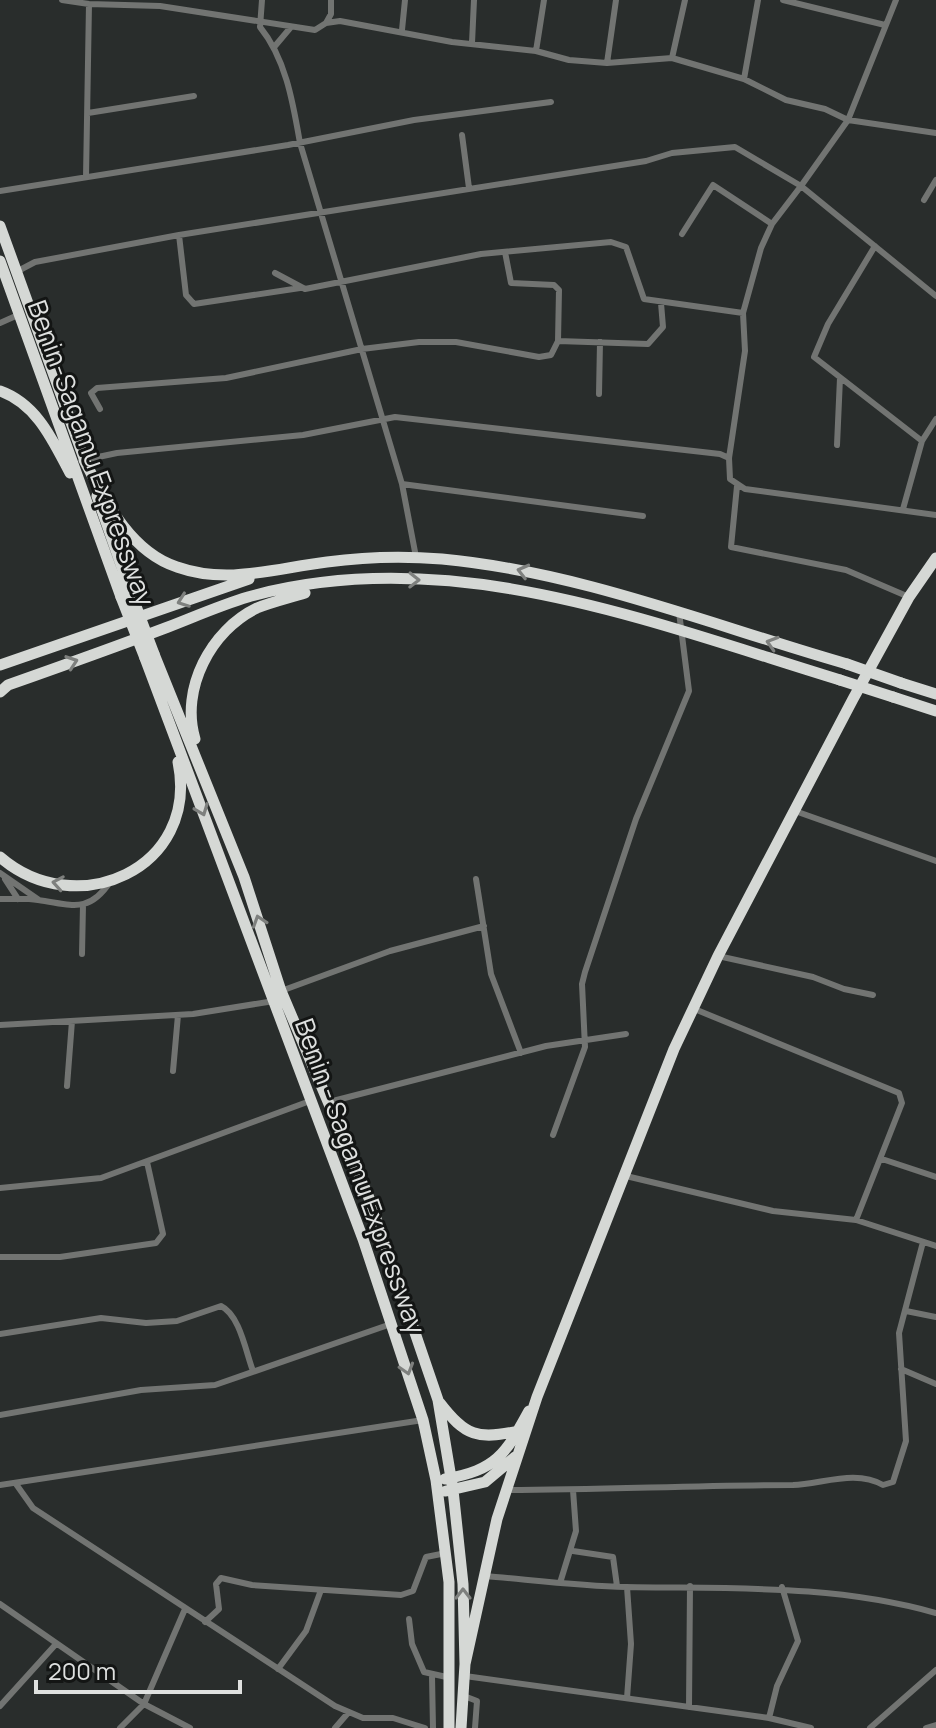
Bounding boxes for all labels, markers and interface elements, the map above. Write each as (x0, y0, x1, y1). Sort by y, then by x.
street label: Benin-Sagamu Expressway (20, 295, 164, 611)
one-way arrow (516, 563, 530, 580)
one-way arrow (408, 572, 421, 589)
one-way arrow (177, 591, 191, 607)
one-way arrow (766, 636, 780, 652)
one-way arrow (64, 656, 78, 672)
one-way arrow (192, 802, 209, 816)
one-way arrow (51, 875, 65, 892)
one-way arrow (252, 915, 268, 928)
street label: Benin - Sagamu Expressway (287, 1013, 435, 1339)
one-way arrow (398, 1362, 414, 1376)
one-way arrow (454, 1587, 472, 1600)
scale bar (36, 1644, 240, 1694)
text: 200 m (48, 1654, 116, 1687)

